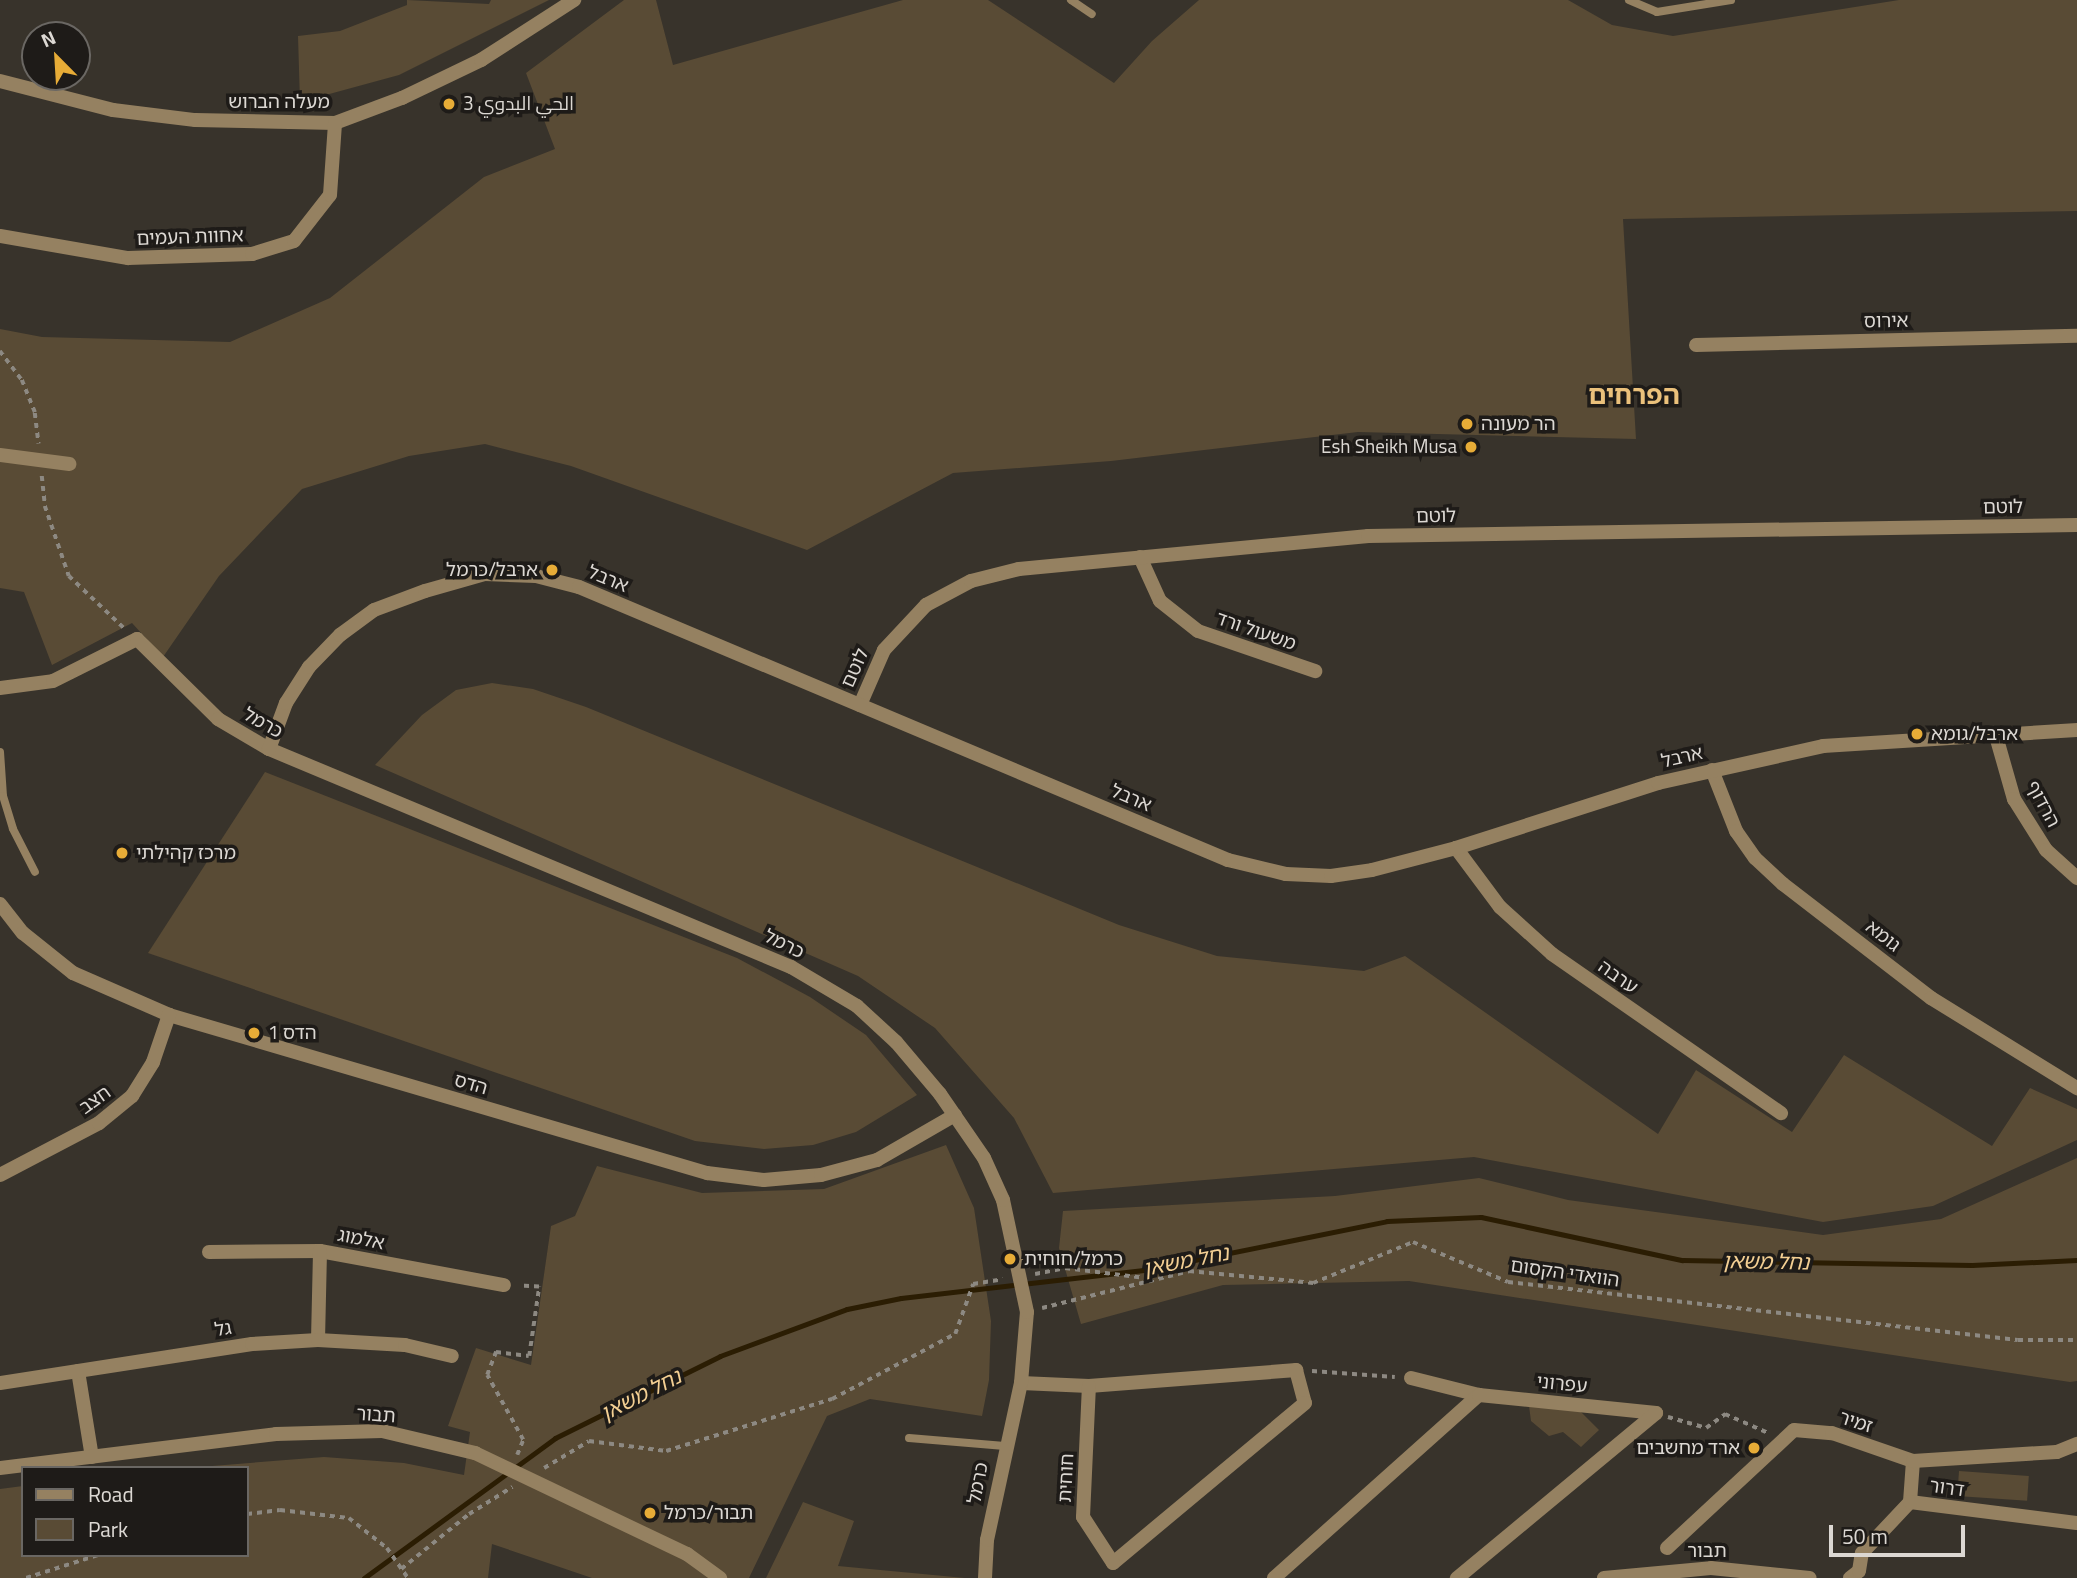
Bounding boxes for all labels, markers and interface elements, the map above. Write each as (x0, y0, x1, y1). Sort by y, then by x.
text: N (35, 20, 62, 58)
north arrow (21, 21, 91, 91)
street label: מעלה הברוש (228, 91, 330, 113)
place label: الحي البدوي 3 (463, 93, 574, 115)
marker: الحي البدوي 3 (441, 96, 457, 112)
street label: אחוות העמים (136, 224, 244, 250)
street label: אירוס (1864, 309, 1908, 333)
district label: הפרחים (1588, 379, 1680, 411)
place label: הר מעונה (1481, 413, 1556, 435)
marker: הר מעונה (1459, 416, 1475, 432)
place label: Esh Sheikh Musa (1321, 436, 1457, 458)
marker: Esh Sheikh Musa (1463, 439, 1479, 455)
street label: לוטם (1983, 495, 2023, 519)
street label: לוטם (1416, 504, 1456, 528)
place label: ארבל/כרמל (446, 559, 538, 581)
street label: ארבל (584, 561, 632, 597)
marker: ארבל/כרמל (544, 562, 560, 578)
street label: משעול ורד (1213, 607, 1299, 655)
street label: לוטם (836, 645, 874, 691)
street label: כרמל (239, 703, 287, 743)
place label: ארבל/גומא (1931, 723, 2018, 745)
marker: ארבל/גומא (1909, 726, 1925, 742)
street label: ארבל (1659, 741, 1705, 773)
street label: הרדוף (2021, 777, 2065, 831)
street label: ארבל (1107, 779, 1155, 817)
place label: מרכז קהילתי (136, 842, 236, 864)
marker: מרכז קהילתי (114, 845, 130, 861)
street label: גומא (1861, 916, 1905, 956)
street label: כרמל (760, 925, 808, 963)
street label: ערבה (1594, 955, 1642, 999)
place label: הדס 1 (268, 1022, 317, 1044)
marker: הדס 1 (246, 1025, 262, 1041)
street label: הדס (452, 1068, 490, 1100)
street label: חצב (75, 1081, 115, 1119)
street label: אלמוג (336, 1223, 386, 1255)
water label: נחל משאן (1141, 1240, 1231, 1282)
place label: כרמל/חוחית (1024, 1248, 1123, 1270)
water label: נחל משאן (1722, 1249, 1810, 1275)
marker: כרמל/חוחית (1002, 1251, 1018, 1267)
street label: הוואדי הקסום (1509, 1254, 1621, 1292)
street label: גל (213, 1316, 233, 1342)
water label: נחל משאן (597, 1364, 685, 1426)
street label: עפרוני (1536, 1370, 1588, 1398)
street label: תבור (356, 1402, 396, 1428)
street label: זמיר (1836, 1406, 1876, 1438)
place label: ארד מחשבים (1636, 1437, 1740, 1459)
marker: ארד מחשבים (1746, 1440, 1762, 1456)
street label: חוחית (1053, 1453, 1079, 1503)
street label: כרמל (963, 1460, 993, 1506)
legend (21, 1466, 248, 1557)
street label: דרור (1928, 1474, 1966, 1502)
text: Road (88, 1475, 134, 1514)
place label: תבור/כרמל (664, 1502, 753, 1524)
marker: תבור/כרמל (642, 1505, 658, 1521)
text: Park (88, 1510, 128, 1549)
scale bar (1832, 1512, 1968, 1556)
text: 50 m (1842, 1517, 1888, 1556)
street label: תבור (1687, 1540, 1727, 1562)

